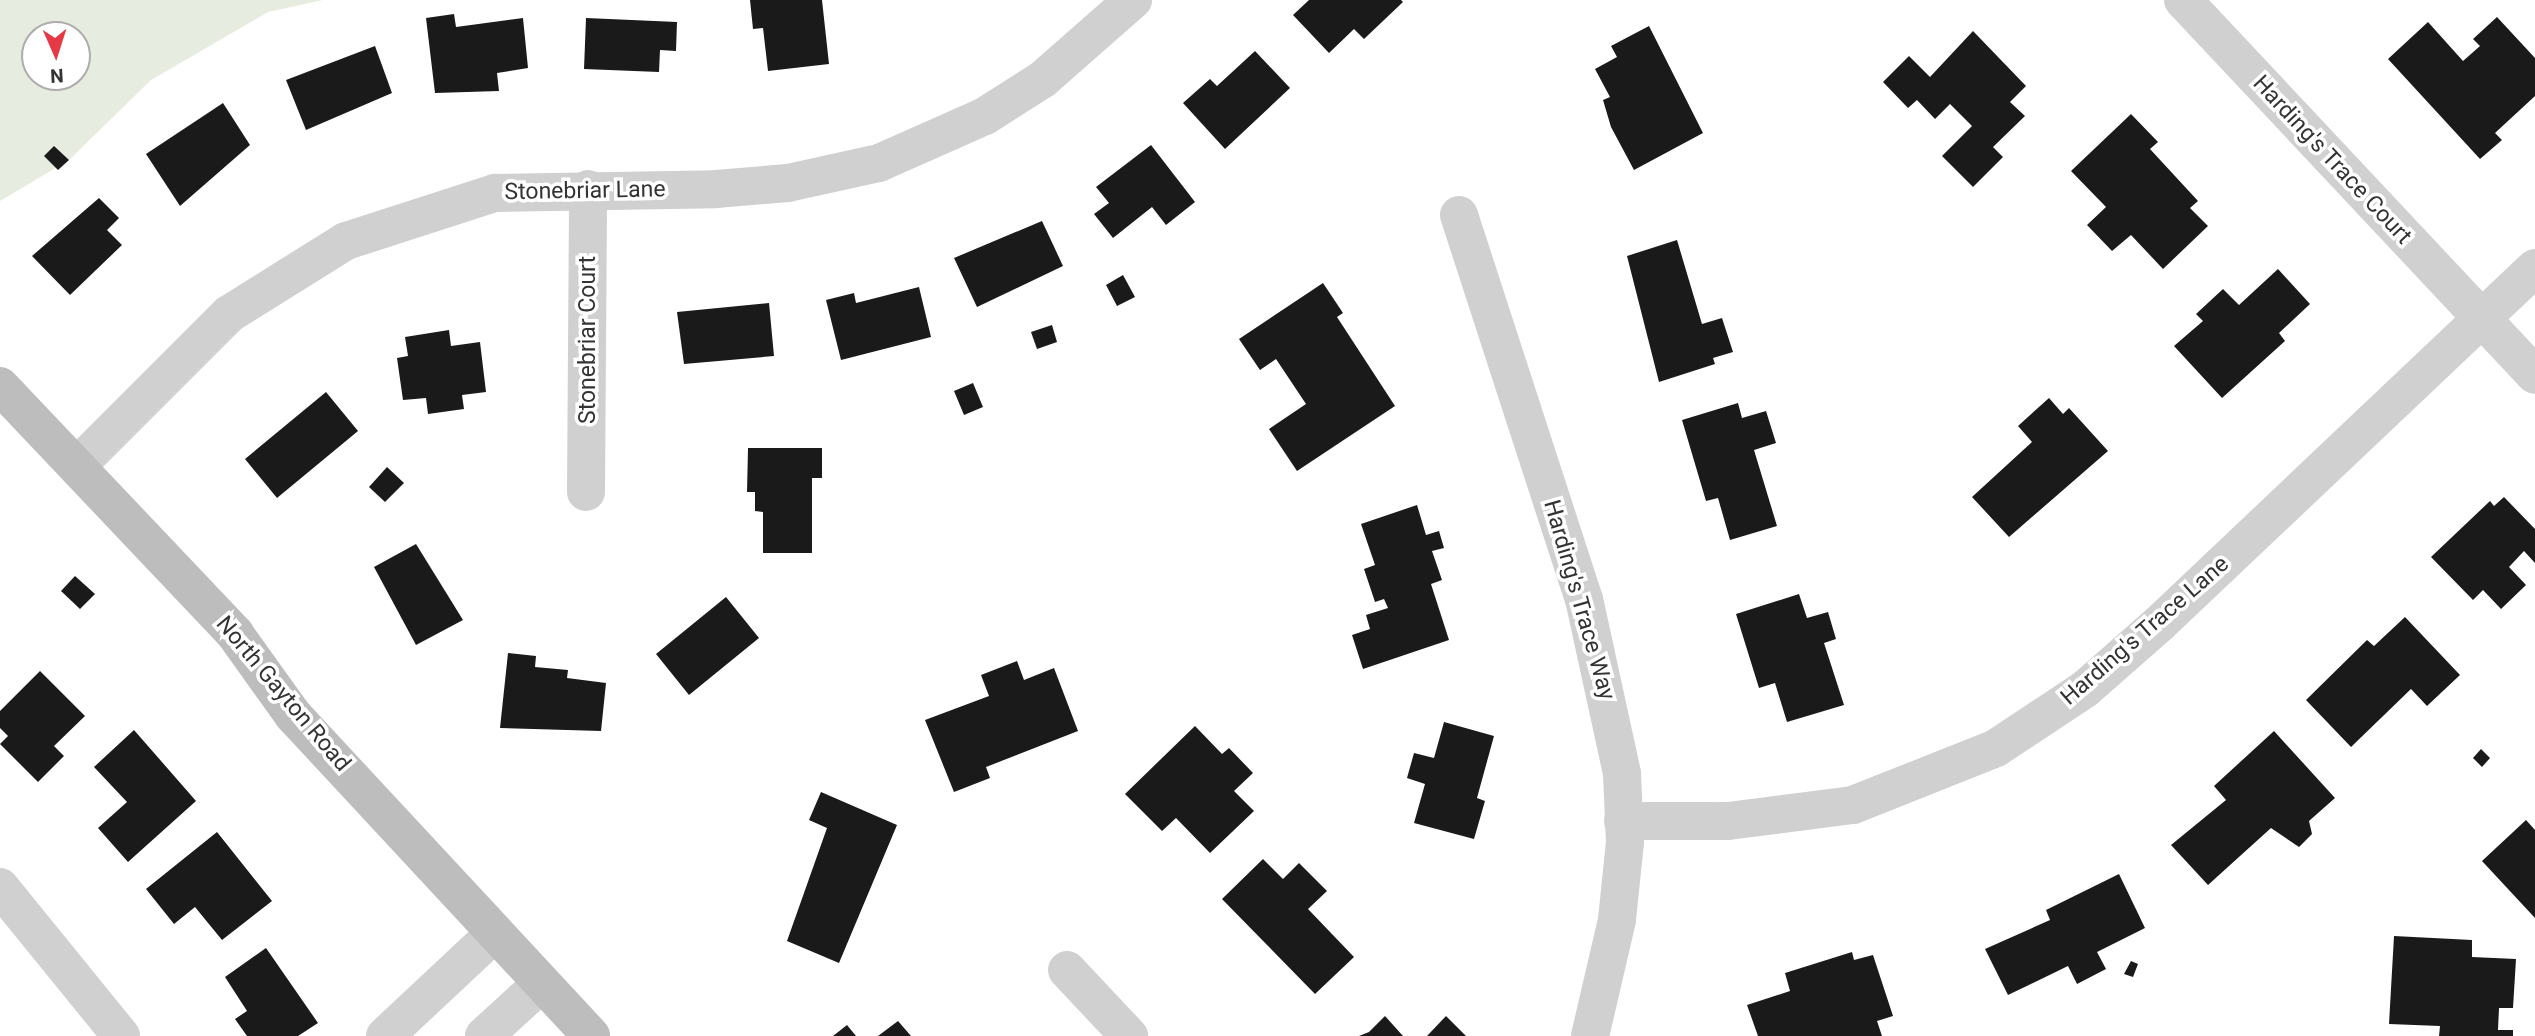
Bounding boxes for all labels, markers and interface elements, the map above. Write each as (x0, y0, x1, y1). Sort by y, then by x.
north arrow (21, 21, 91, 91)
text: N (50, 64, 64, 87)
street label: Harding's Trace Court (2247, 70, 2417, 250)
street label: Stonebriar Lane (504, 176, 666, 206)
street label: Stonebriar Court (574, 256, 602, 424)
street label: Harding's Trace Way (1537, 497, 1621, 703)
street label: Harding's Trace Lane (2055, 550, 2235, 712)
street label: North Gayton Road (210, 611, 356, 777)

